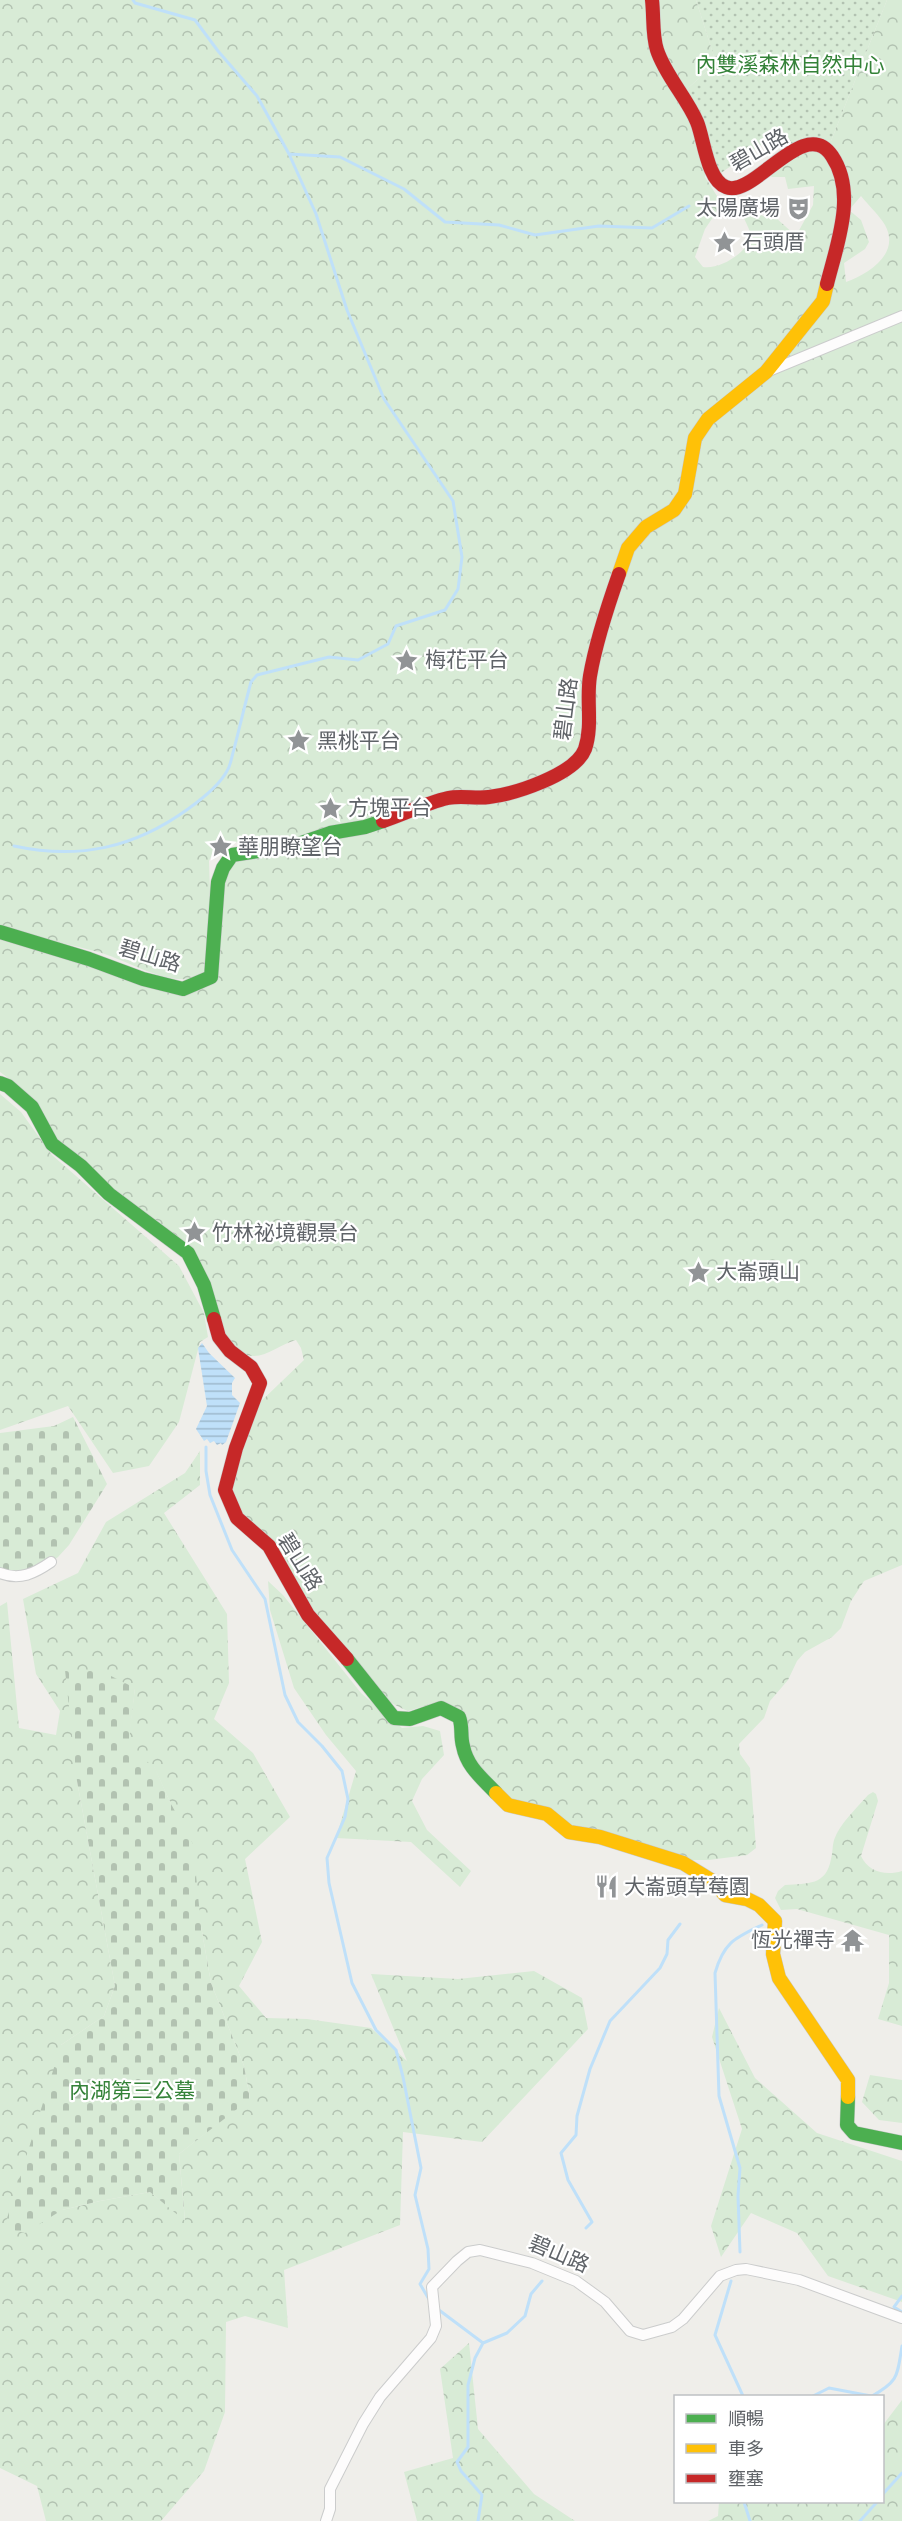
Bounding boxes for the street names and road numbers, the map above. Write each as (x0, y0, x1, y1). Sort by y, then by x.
street label: 碧山路 (725, 123, 793, 177)
street label: 碧山路 (549, 676, 583, 742)
street label: 碧山路 (116, 934, 184, 978)
street label: 碧山路 (272, 1528, 328, 1596)
street label: 碧山路 (525, 2230, 593, 2278)

